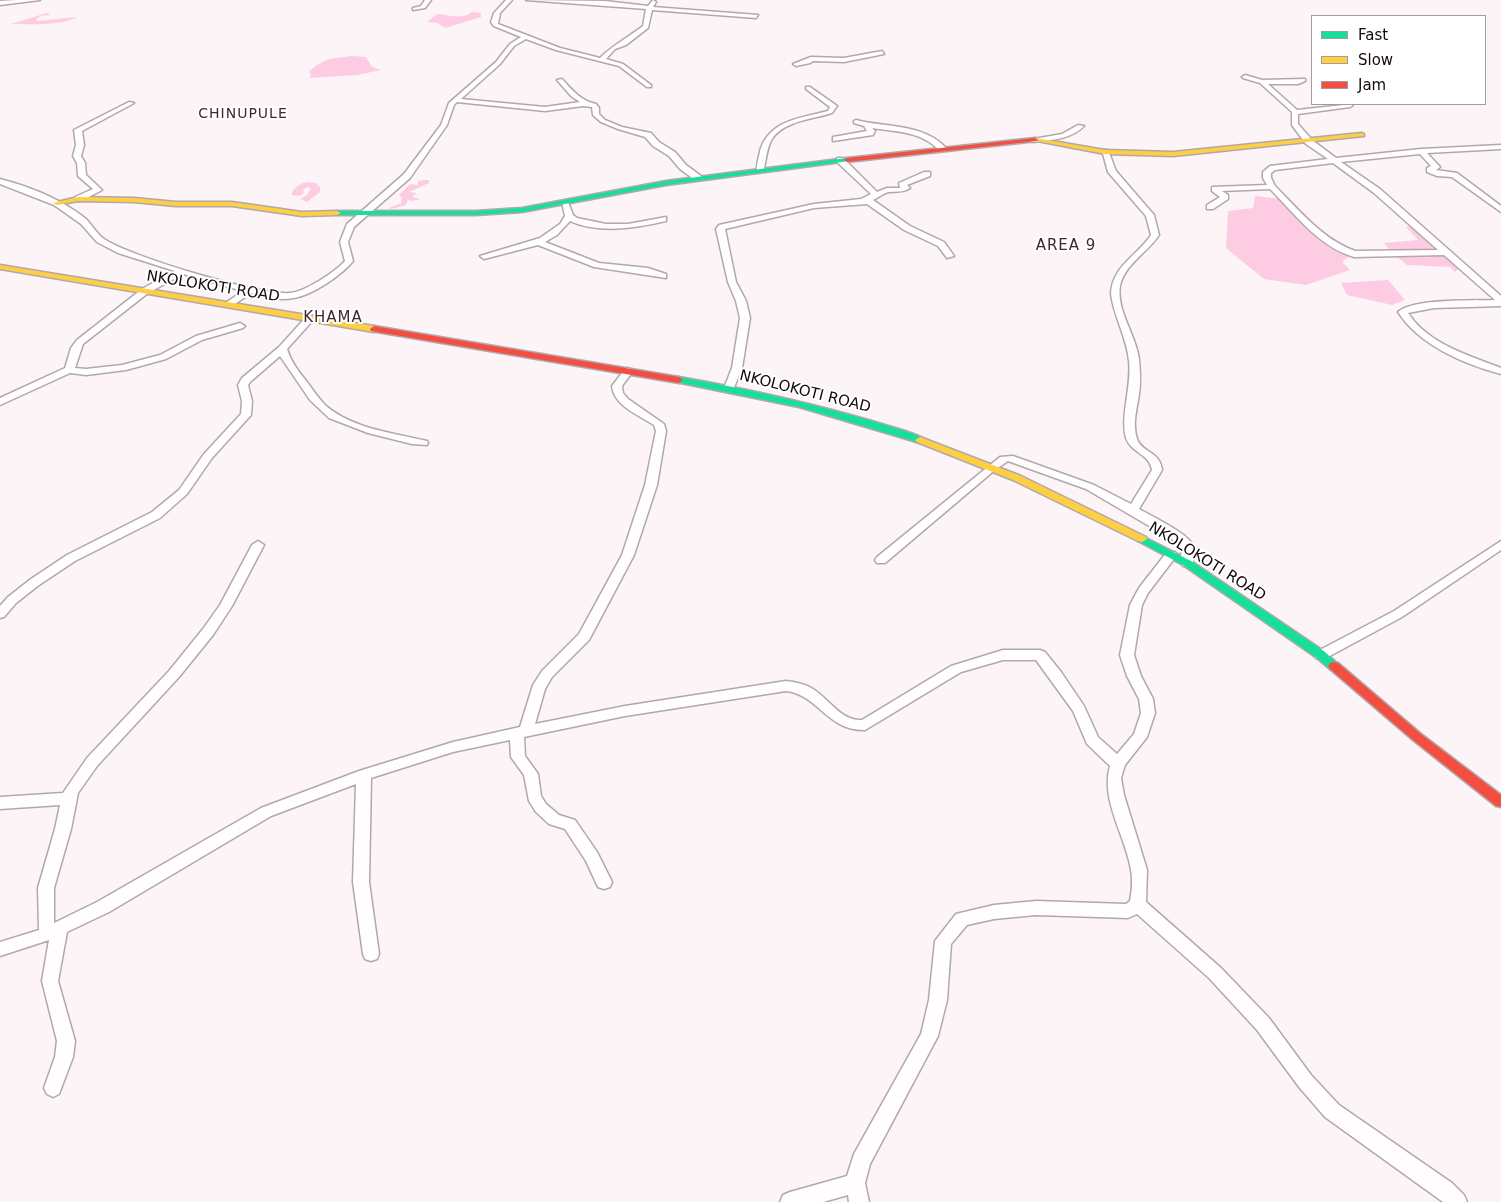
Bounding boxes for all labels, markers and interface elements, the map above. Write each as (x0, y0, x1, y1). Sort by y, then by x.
legend (1311, 15, 1486, 105)
text: Fast (1358, 26, 1388, 44)
text: Slow (1358, 51, 1393, 69)
text: Jam (1358, 76, 1386, 94)
district label: CHINUPULE (197, 106, 289, 122)
district label: AREA 9 (1035, 237, 1097, 255)
street label: NKOLOKOTI ROAD (145, 268, 281, 306)
district label: KHAMA (303, 309, 363, 327)
street label: NKOLOKOTI ROAD (738, 367, 872, 417)
street label: NKOLOKOTI ROAD (1145, 519, 1269, 605)

